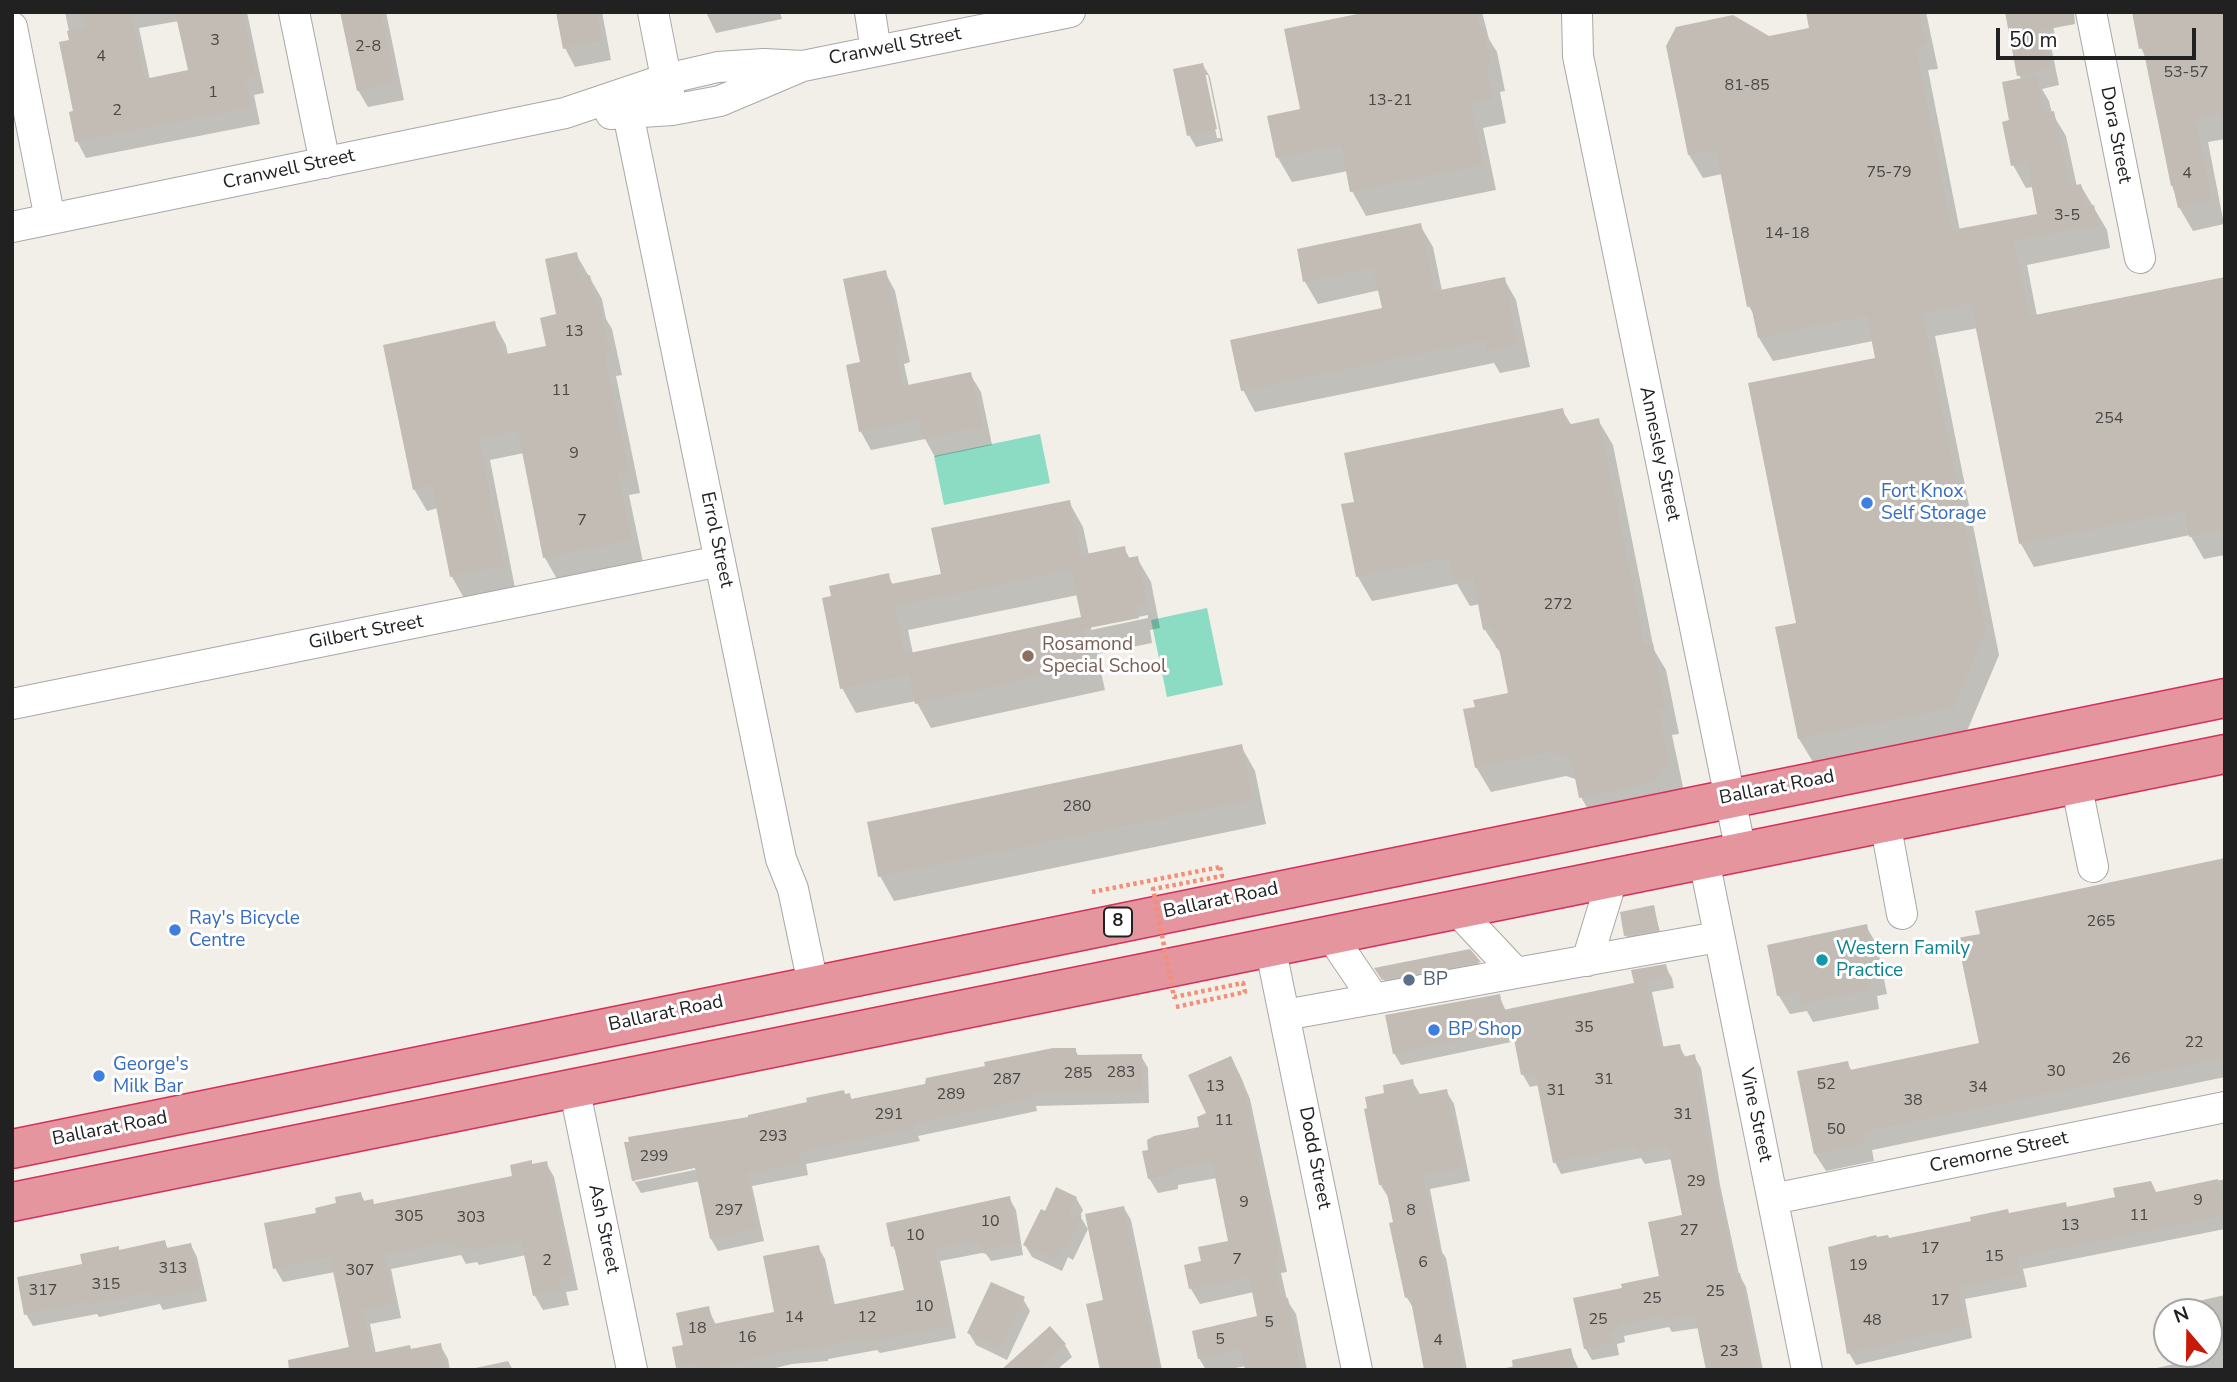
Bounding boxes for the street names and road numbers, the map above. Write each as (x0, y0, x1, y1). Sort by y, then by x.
street label: Cranwell Street (827, 23, 963, 71)
street label: Dora Street (2094, 85, 2136, 185)
street label: Cranwell Street (221, 145, 357, 195)
street label: Annesley Street (1634, 385, 1684, 523)
street label: Errol Street (695, 490, 737, 590)
street label: Gilbert Street (307, 611, 425, 655)
street label: Ballarat Road (1718, 766, 1836, 810)
street label: Ballarat Road (1162, 878, 1280, 924)
road number: 8 (1104, 908, 1132, 937)
street label: Ballarat Road (607, 991, 725, 1037)
street label: Vine Street (1734, 1066, 1776, 1164)
street label: Dodd Street (1293, 1105, 1335, 1211)
street label: Ballarat Road (51, 1107, 169, 1151)
street label: Cremorne Street (1928, 1127, 2070, 1179)
street label: Ash Street (582, 1182, 624, 1276)

